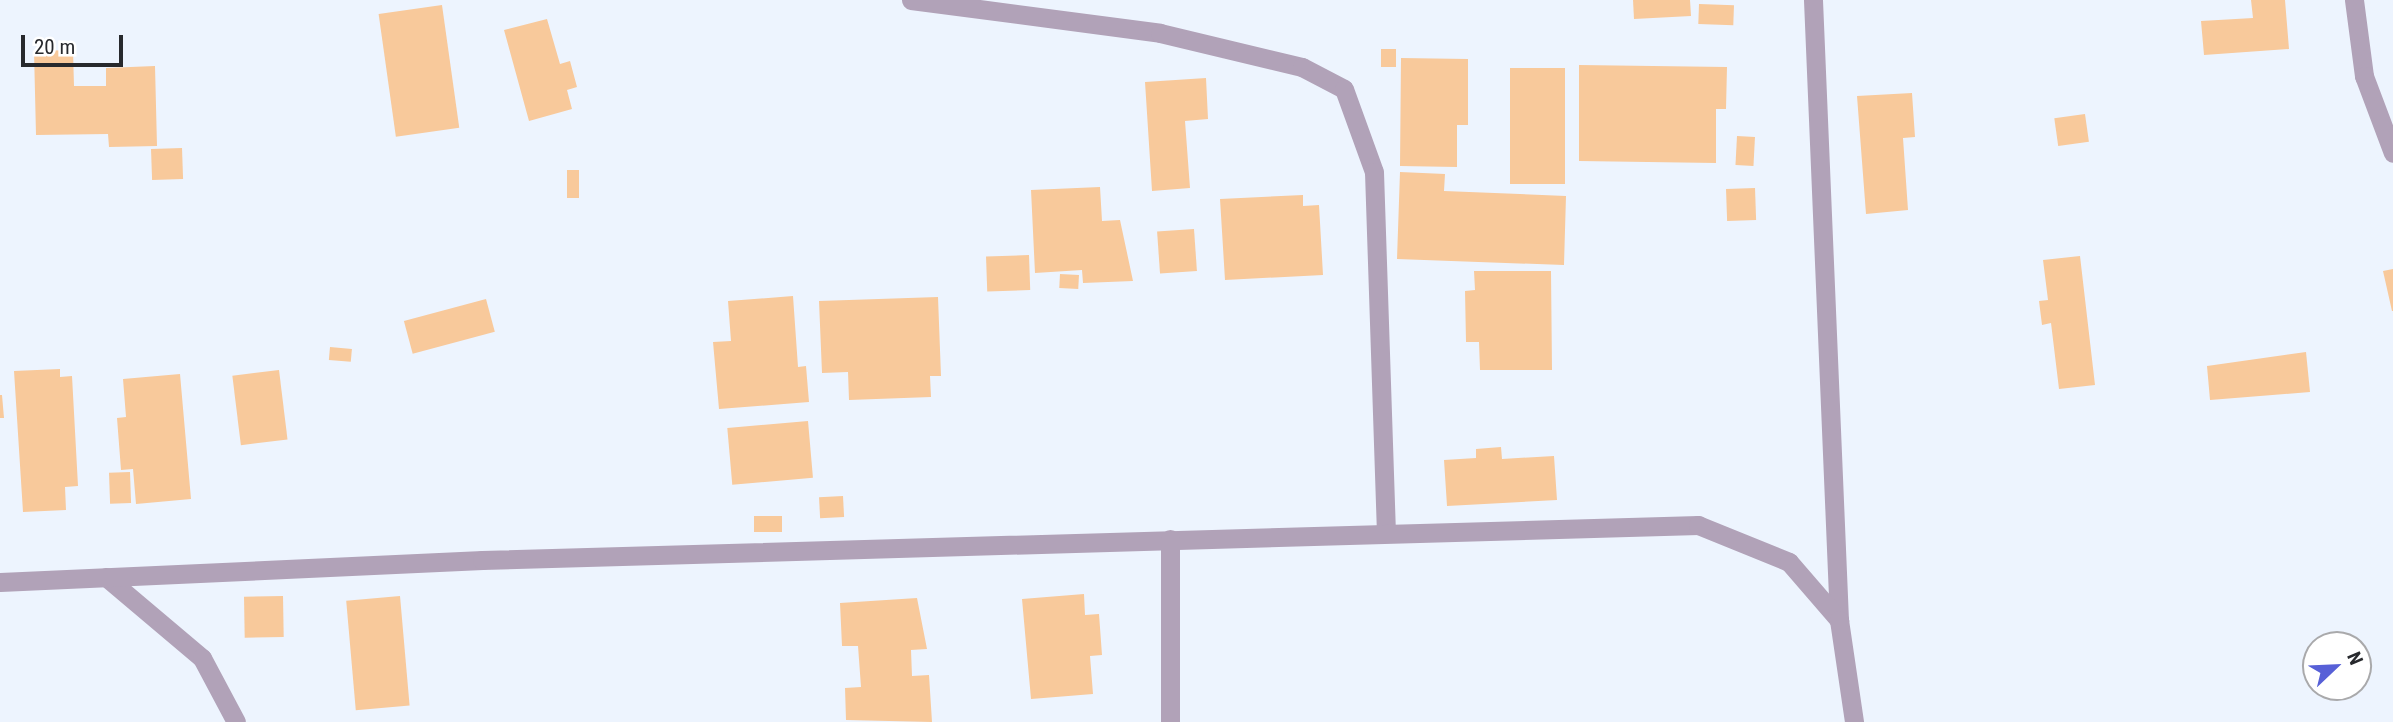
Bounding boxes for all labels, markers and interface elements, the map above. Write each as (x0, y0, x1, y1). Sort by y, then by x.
scale bar (24, 21, 126, 65)
text: 20 m (34, 35, 75, 59)
north arrow (2302, 631, 2372, 701)
text: N (2342, 649, 2368, 668)

